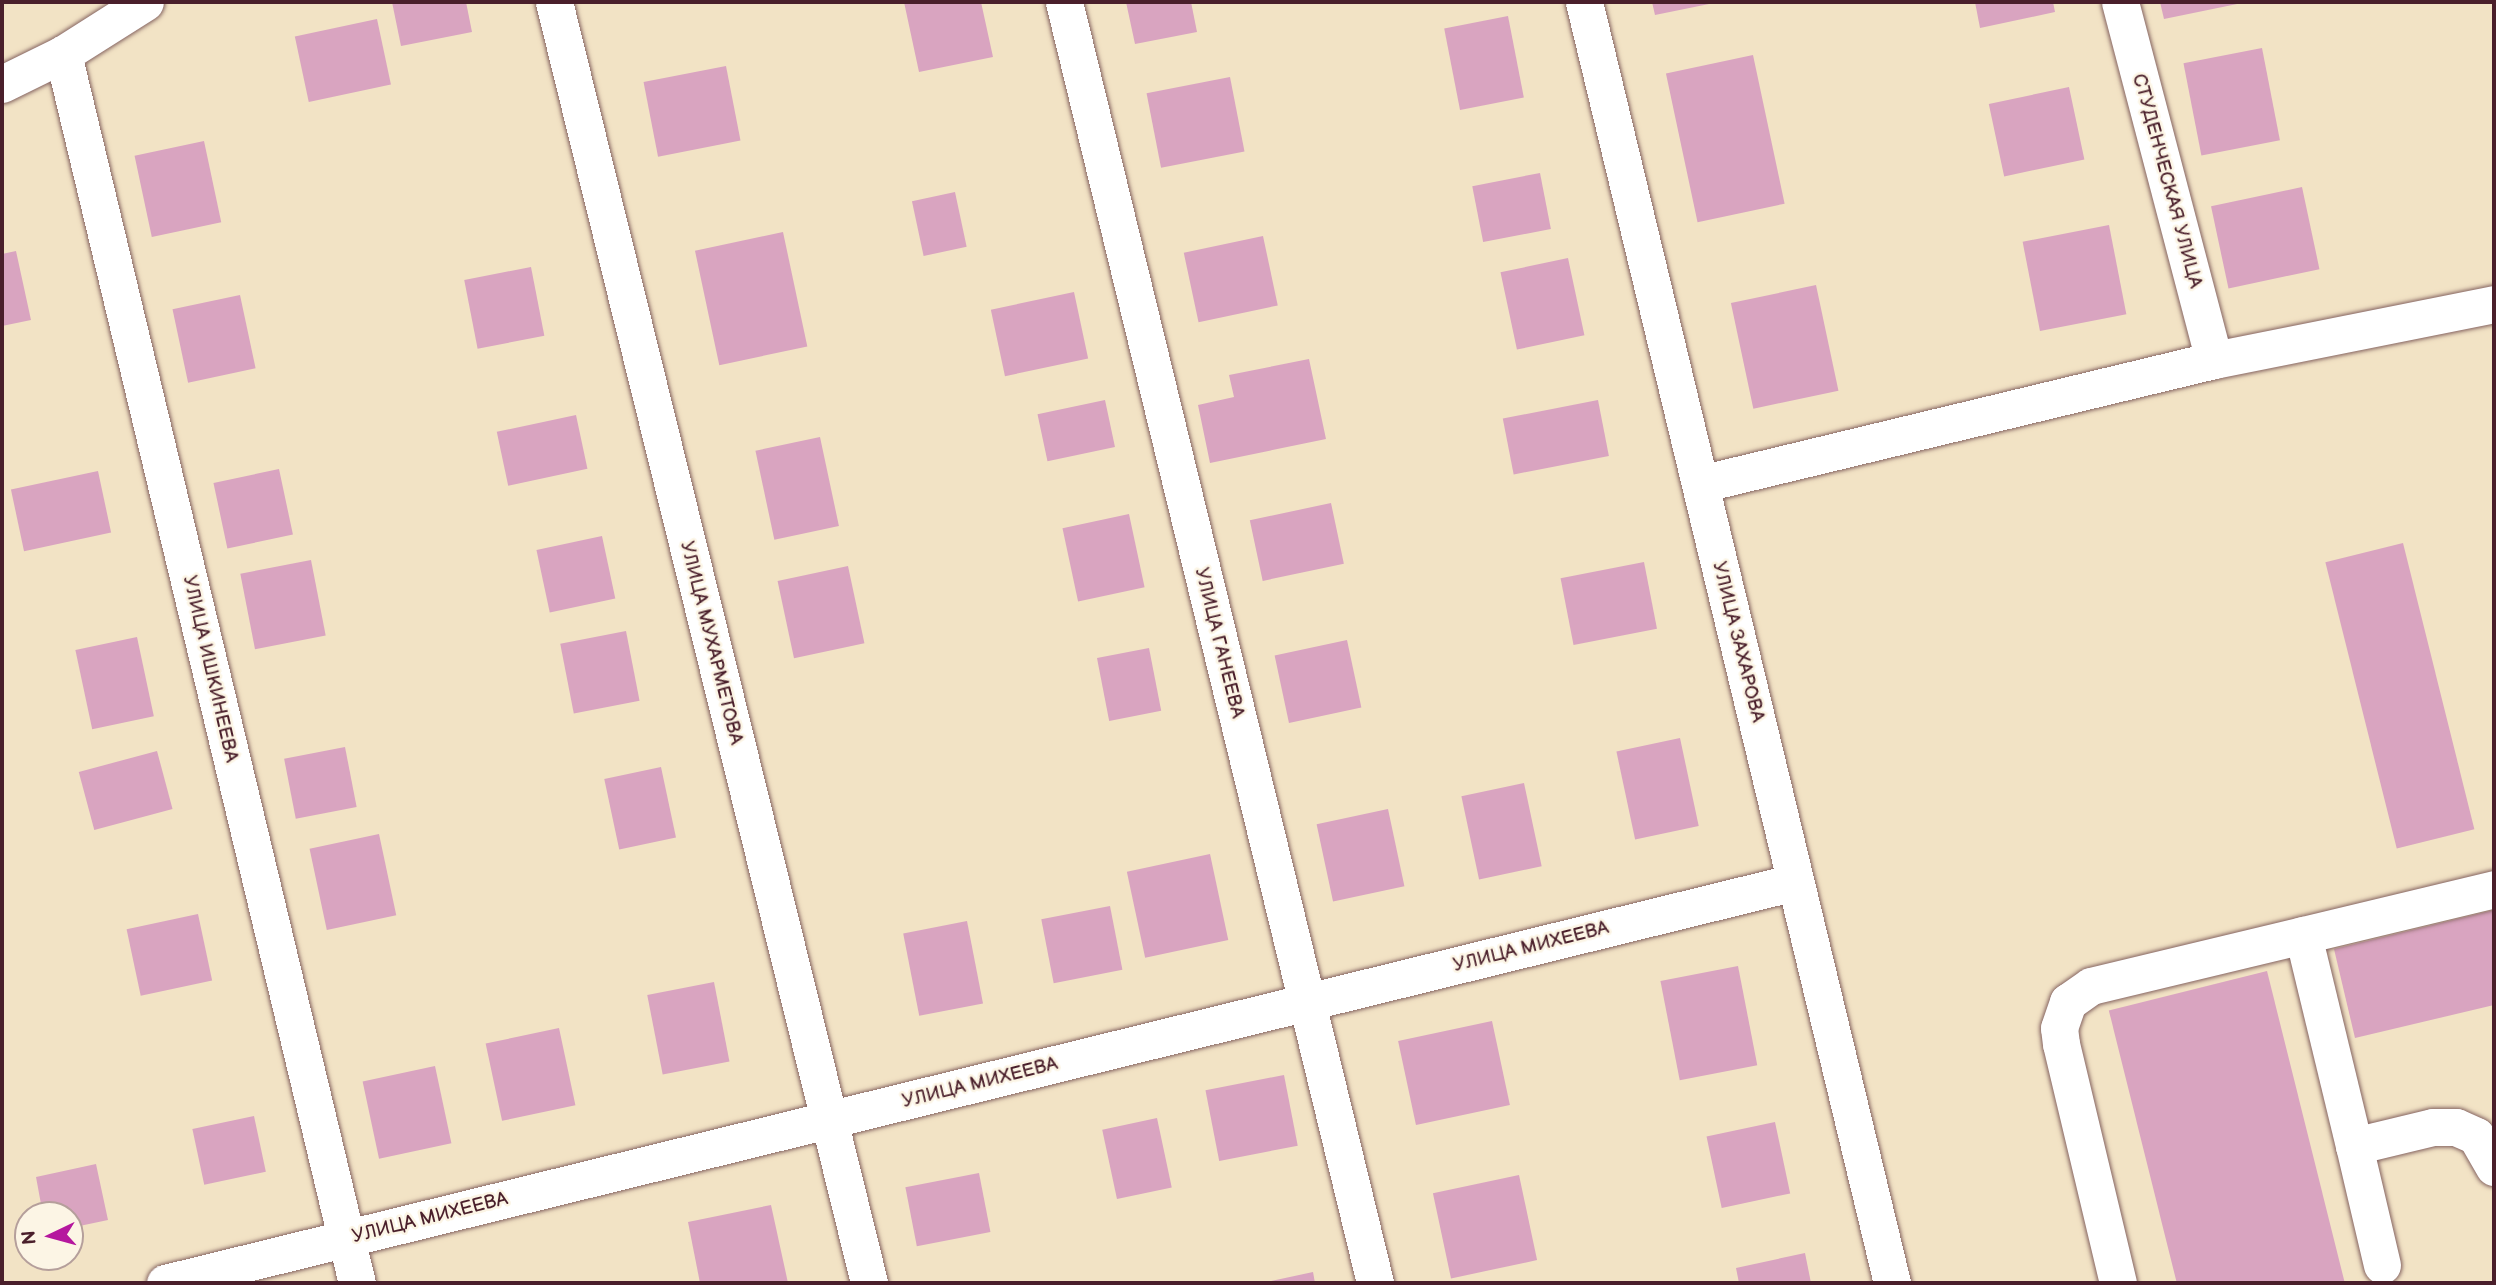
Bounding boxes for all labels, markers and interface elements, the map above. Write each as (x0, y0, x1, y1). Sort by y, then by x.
street label: СТУДЕНЧЕСКАЯ УЛИЦА (2127, 71, 2207, 291)
street label: УЛИЦА МУХАРМЕТОВА (675, 539, 747, 747)
street label: УЛИЦА ЗАХАРОВА (1707, 559, 1769, 725)
street label: УЛИЦА ГАНЕЕВА (1189, 565, 1249, 721)
street label: УЛИЦА ИШКИНЕЕВА (177, 573, 243, 765)
street label: УЛИЦА МИХЕЕВА (1451, 917, 1611, 977)
street label: УЛИЦА МИХЕЕВА (900, 1053, 1060, 1113)
street label: УЛИЦА МИХЕЕВА (350, 1188, 510, 1248)
north arrow (14, 1201, 84, 1271)
text: N (17, 1230, 42, 1246)

